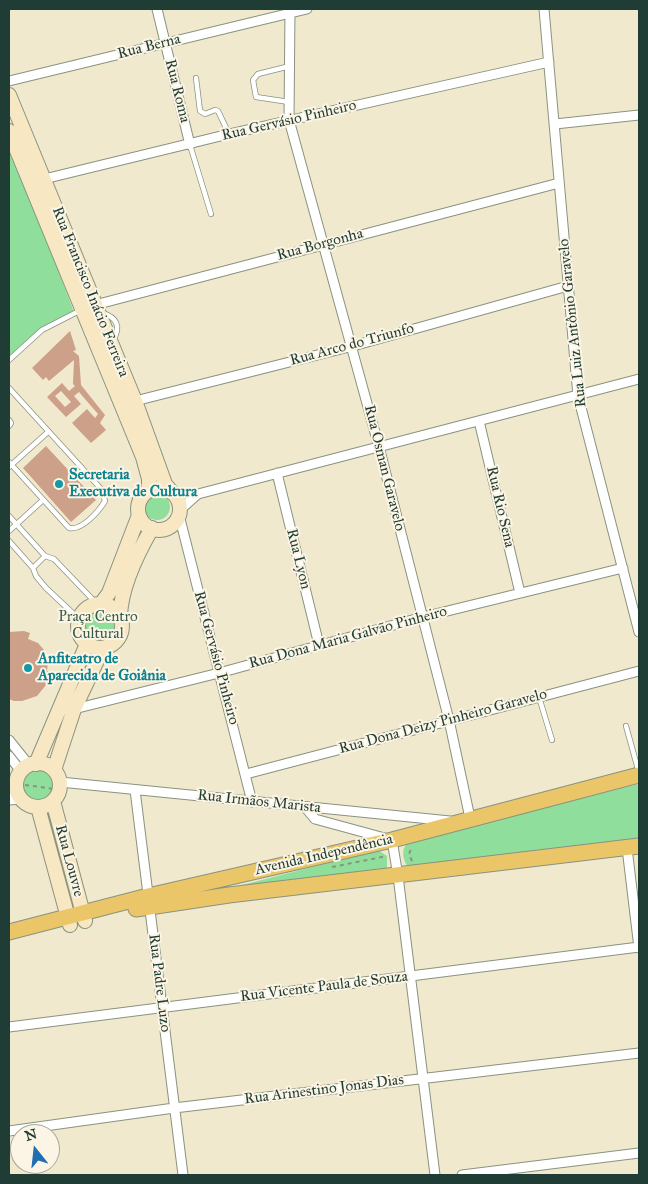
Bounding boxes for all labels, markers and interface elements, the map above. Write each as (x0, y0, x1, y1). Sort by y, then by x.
street label: Rua Berna (116, 30, 182, 64)
street label: Rua Roma (160, 57, 194, 125)
street label: Rua Gervásio Pinheiro (220, 97, 358, 145)
street label: Rua Francisco Inácio Ferreira (48, 204, 132, 380)
street label: Rua Borgonha (275, 225, 365, 265)
street label: Rua Luiz Antônio Garavelo (555, 238, 591, 408)
street label: Rua Arco do Triunfo (288, 320, 416, 370)
street label: Rua Osman Garavelo (360, 403, 408, 533)
street label: Rua Rio Sena (482, 465, 518, 549)
place label: Secretaria Executiva de Cultura (69, 466, 197, 501)
marker: Secretaria Executiva de Cultura (53, 478, 65, 490)
street label: Rua Lyon (282, 527, 314, 591)
street label: Rua Gervásio Pinheiro (189, 589, 243, 727)
street label: Rua Dona Maria Galvão Pinheiro (247, 603, 449, 673)
park label: Praça Centro Cultural (58, 608, 138, 643)
place label: Anfiteatro de Aparecida de Goiânia (38, 650, 166, 685)
marker: Anfiteatro de Aparecida de Goiânia (22, 662, 34, 674)
street label: Rua Dona Deizy Pinheiro Garavelo (337, 686, 549, 758)
street label: Rua Irmãos Marista (196, 787, 322, 817)
street label: Rua Louvre (51, 823, 87, 899)
street label: Avenida Independência (253, 830, 395, 880)
street label: Rua Padre Luzo (144, 933, 174, 1033)
street label: Rua Vicente Paula de Souza (239, 968, 409, 1006)
street label: Rua Arinestino Jonas Dias (243, 1071, 405, 1109)
north arrow (10, 1124, 60, 1174)
text: N (23, 1125, 39, 1145)

